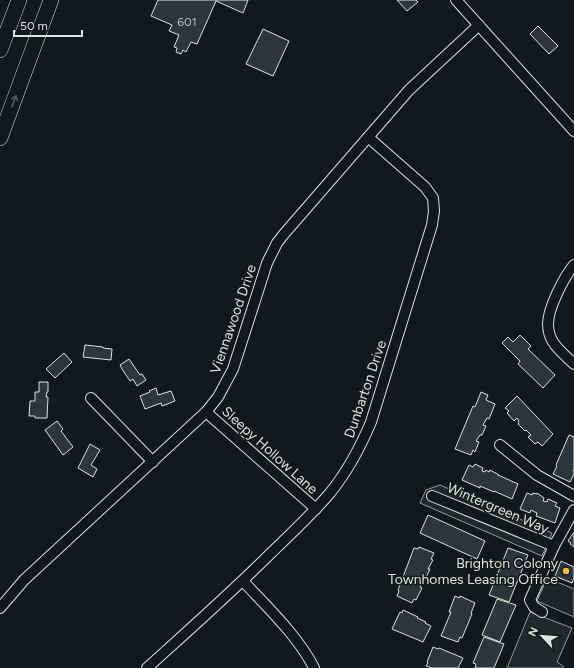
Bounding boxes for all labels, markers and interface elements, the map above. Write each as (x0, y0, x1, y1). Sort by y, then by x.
scale bar (14, 12, 82, 38)
house number: 601 (177, 15, 197, 29)
text: 50 m (20, 19, 48, 33)
one-way arrow (10, 96, 18, 108)
street label: Viennawood Drive (207, 262, 260, 376)
street label: Dunbarton Drive (341, 338, 390, 440)
street label: Sleepy Hollow Lane (218, 403, 321, 498)
street label: Wintergreen Way (444, 479, 552, 538)
place label: Brighton Colony Townhomes Leasing Office (388, 555, 559, 588)
marker: Brighton Colony Townhomes Leasing Office (561, 566, 571, 576)
north arrow (522, 616, 562, 656)
text: N (526, 625, 541, 639)

